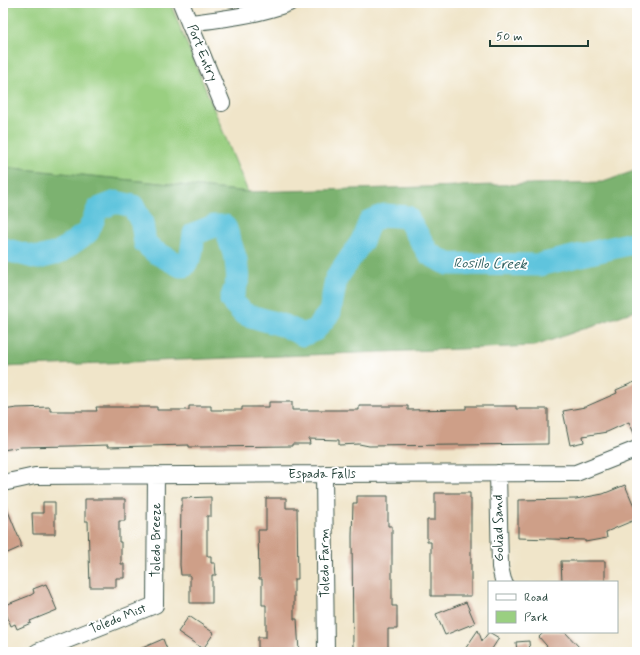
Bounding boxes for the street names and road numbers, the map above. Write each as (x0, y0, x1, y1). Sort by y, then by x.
street label: Port Entry (183, 22, 221, 84)
street label: Espada Falls (288, 466, 356, 483)
street label: Goliad Sand (490, 494, 508, 562)
street label: Toledo Breeze (148, 503, 165, 577)
street label: Toledo Farm (316, 528, 334, 598)
street label: Toledo Mist (87, 600, 149, 638)

